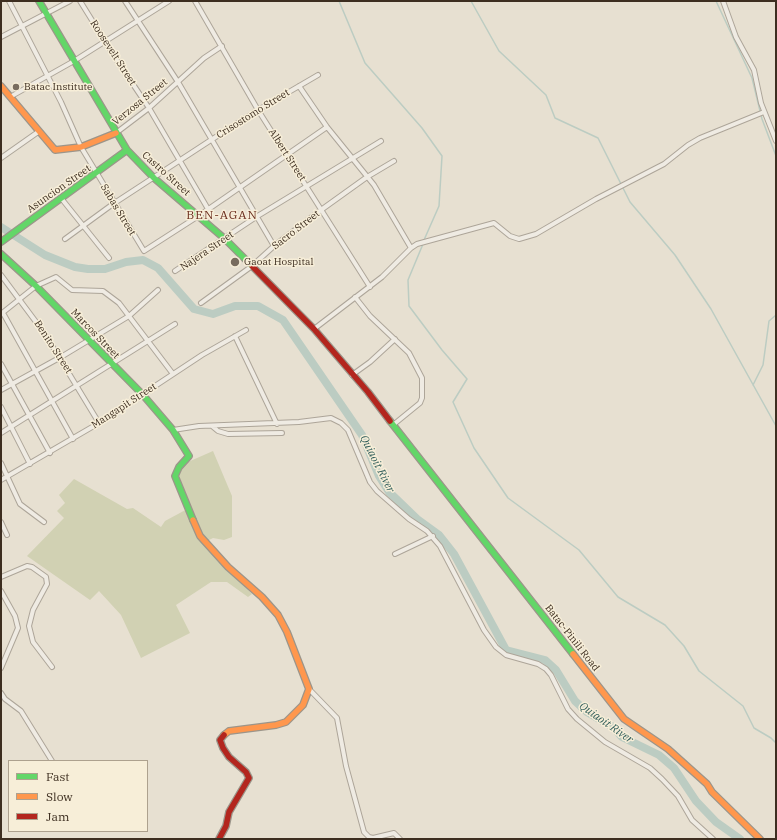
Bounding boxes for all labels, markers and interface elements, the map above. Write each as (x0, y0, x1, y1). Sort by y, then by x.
street label: Roosevelt Street (87, 18, 139, 88)
street label: Verzosa Street (110, 76, 170, 128)
place label: Batac Institute (24, 81, 92, 93)
marker: Batac Institute (11, 82, 21, 92)
street label: Crisostomo Street (214, 87, 292, 141)
street label: Albert Street (266, 127, 308, 183)
street label: Castro Street (139, 149, 193, 199)
street label: Asuncion Street (25, 163, 93, 215)
street label: Sabas Street (98, 182, 138, 238)
street label: Sacro Street (270, 208, 322, 252)
district label: BEN-AGAN (186, 209, 258, 223)
street label: Najera Street (178, 229, 236, 273)
marker: Gaoat Hospital (229, 256, 241, 268)
place label: Gaoat Hospital (244, 256, 313, 268)
street label: Marcos Street (68, 307, 122, 361)
street label: Benito Street (31, 318, 75, 376)
street label: Mangapit Street (89, 381, 159, 431)
water label: Quiaoit River (357, 433, 397, 495)
street label: Batac-Pinili Road (542, 602, 602, 674)
water label: Quiaoit River (577, 700, 635, 746)
legend (8, 760, 148, 832)
text: Fast (46, 769, 70, 784)
text: Slow (46, 789, 73, 804)
text: Jam (46, 809, 69, 824)

